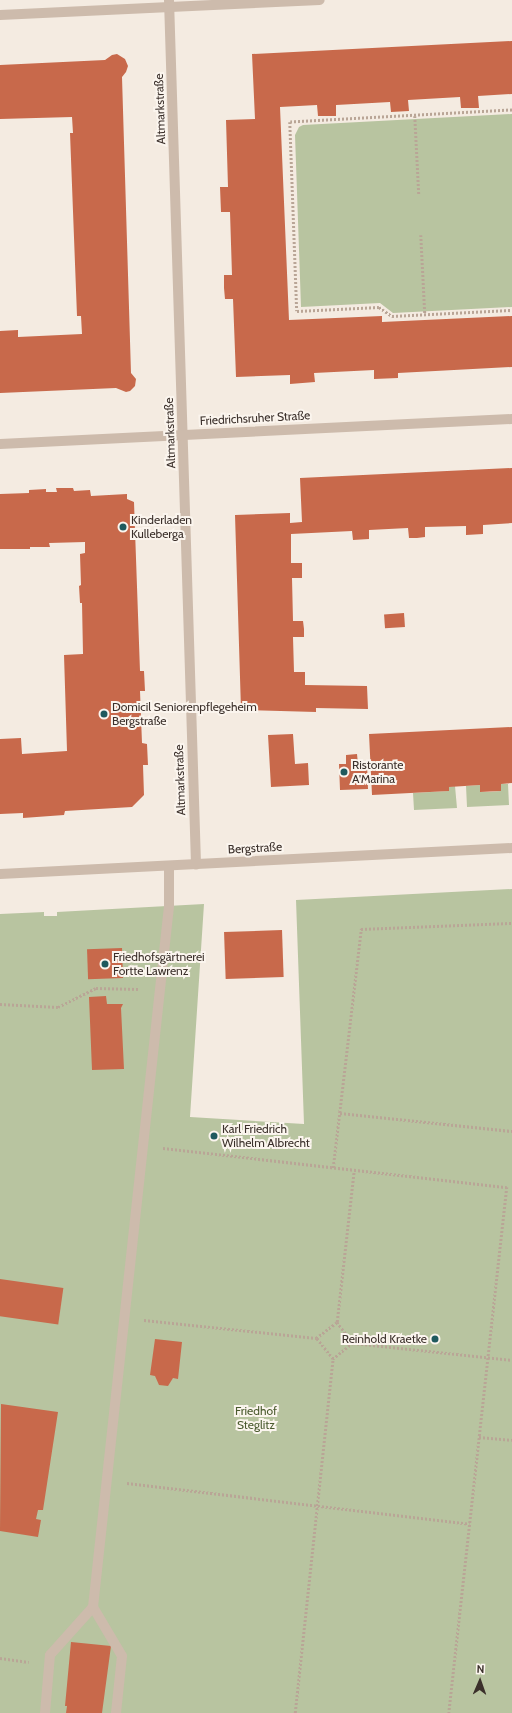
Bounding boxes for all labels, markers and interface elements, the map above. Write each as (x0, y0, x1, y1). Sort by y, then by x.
street label: Altmarkstraße (152, 73, 168, 145)
street label: Altmarkstraße (162, 397, 178, 469)
street label: Friedrichsruher Straße (199, 408, 311, 428)
place label: Kinderladen Kulleberga (131, 513, 192, 541)
marker: Kinderladen Kulleberga (118, 522, 128, 532)
place label: Domicil Seniorenpflegeheim Bergstraße (112, 700, 257, 728)
marker: Domicil Seniorenpflegeheim Bergstraße (99, 709, 109, 719)
street label: Altmarkstraße (172, 744, 188, 816)
place label: Ristorante A'Marina (352, 758, 403, 786)
marker: Ristorante A'Marina (339, 767, 349, 777)
street label: Bergstraße (227, 839, 283, 857)
place label: Friedhofsgärtnerei Fortte Lawrenz (113, 950, 205, 978)
marker: Friedhofsgärtnerei Fortte Lawrenz (100, 959, 110, 969)
place label: Karl Friedrich Wilhelm Albrecht (222, 1122, 310, 1150)
marker: Karl Friedrich Wilhelm Albrecht (209, 1131, 219, 1141)
place label: Reinhold Kraetke (342, 1332, 427, 1346)
marker: Reinhold Kraetke (430, 1334, 440, 1344)
park label: Friedhof Steglitz (235, 1404, 277, 1432)
north arrow (460, 1661, 500, 1701)
text: N (476, 1662, 485, 1676)

